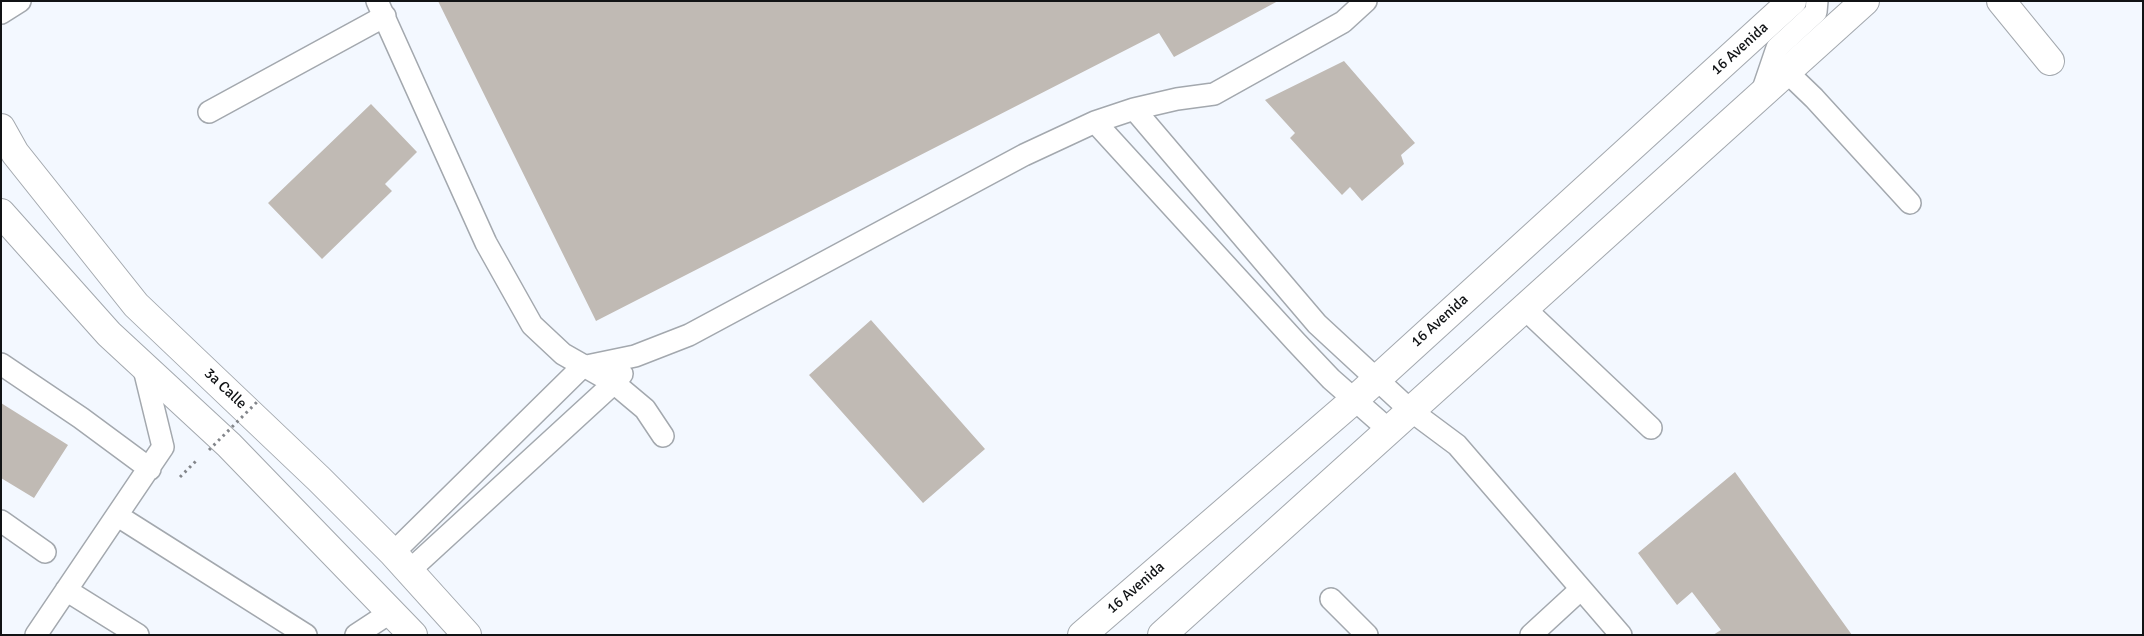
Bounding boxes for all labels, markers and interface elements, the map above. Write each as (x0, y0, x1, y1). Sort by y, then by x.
street label: 16 Avenida (1708, 19, 1772, 79)
street label: 16 Avenida (1408, 291, 1472, 351)
street label: 3a Calle (200, 365, 250, 413)
street label: 16 Avenida (1104, 558, 1168, 618)

